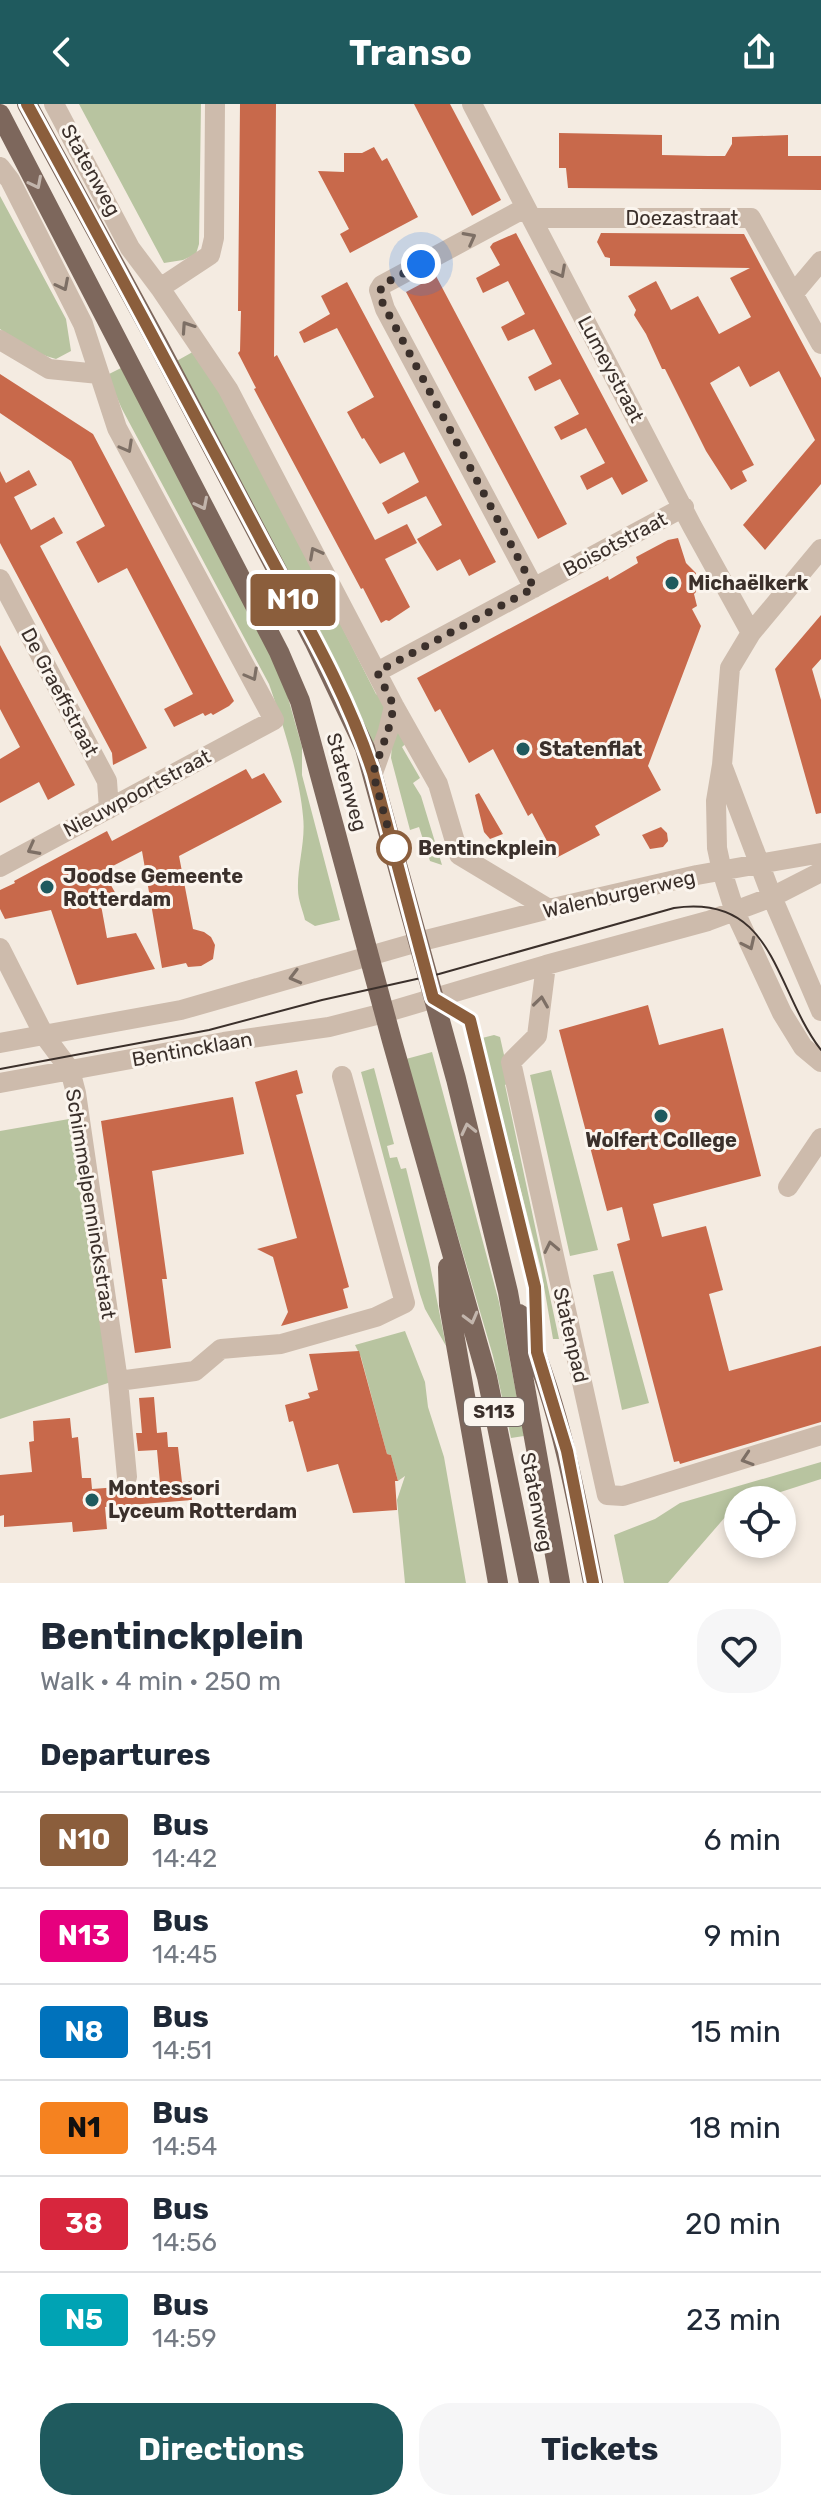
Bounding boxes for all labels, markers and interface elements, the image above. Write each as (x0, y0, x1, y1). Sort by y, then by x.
icon: back (40, 30, 84, 74)
icon: share (737, 30, 781, 74)
text: Transo (349, 31, 472, 74)
street label: Statenweg (56, 120, 126, 220)
one-way arrow (26, 175, 41, 190)
street label: Doezastraat (626, 206, 739, 230)
one-way arrow (462, 232, 476, 247)
your location (401, 244, 441, 284)
one-way arrow (551, 264, 566, 279)
one-way arrow (53, 276, 68, 291)
street label: Lumeystraat (573, 311, 649, 427)
one-way arrow (182, 322, 197, 336)
one-way arrow (118, 438, 133, 453)
one-way arrow (193, 495, 208, 510)
street label: Boisotstraat (559, 506, 671, 581)
one-way arrow (309, 547, 324, 562)
place label: Michaëlkerk (688, 571, 809, 595)
line badge: N10 (247, 574, 339, 626)
marker: Michaëlkerk (663, 574, 681, 592)
text: N10 (266, 583, 320, 616)
street label: De Graeffstraat (16, 624, 104, 761)
one-way arrow (242, 667, 257, 681)
street label: Statenweg (322, 730, 372, 834)
place label: Statenflat (539, 737, 642, 761)
marker: Statenflat (514, 740, 532, 758)
street label: Nieuwpoortstraat (59, 744, 215, 842)
marker: Bentinckplein (377, 831, 411, 865)
place label: Bentinckplein (418, 836, 557, 860)
one-way arrow (26, 840, 41, 855)
place label: Joodse Gemeente Rotterdam (63, 864, 243, 911)
street label: Walenburgerweg (540, 865, 698, 923)
marker: Joodse Gemeente Rotterdam (38, 878, 56, 896)
one-way arrow (739, 935, 755, 950)
one-way arrow (289, 968, 302, 985)
one-way arrow (532, 995, 549, 1009)
street label: Bentincklaan (130, 1027, 254, 1071)
street label: Schimmelpenninckstraat (61, 1087, 121, 1321)
marker: Wolfert College (652, 1107, 670, 1125)
one-way arrow (460, 1123, 477, 1137)
place label: Wolfert College (585, 1128, 737, 1152)
one-way arrow (543, 1240, 560, 1254)
street label: Statenpad (548, 1285, 594, 1385)
one-way arrow (461, 1310, 478, 1324)
road number: S113 (464, 1398, 524, 1426)
street label: Statenweg (516, 1450, 558, 1554)
one-way arrow (740, 1450, 754, 1466)
place label: Montessori Lyceum Rotterdam (108, 1476, 297, 1523)
map controls (724, 1486, 796, 1558)
button: locate (724, 1486, 796, 1558)
marker: Montessori Lyceum Rotterdam (83, 1491, 101, 1509)
button: heart (697, 1609, 781, 1693)
text: Bentinckplein (40, 1613, 304, 1659)
text: Walk · 4 min · 250 m (40, 1666, 281, 1697)
text: Departures (40, 1737, 211, 1773)
text: Bus (152, 1807, 209, 1843)
text: 6 min (703, 1822, 781, 1858)
text: N10 (57, 1823, 111, 1856)
text: 14:42 (152, 1843, 217, 1874)
text: Bus (152, 1903, 209, 1939)
text: 9 min (704, 1918, 781, 1954)
text: N13 (58, 1919, 110, 1952)
text: 14:45 (152, 1939, 218, 1970)
text: Bus (152, 1999, 209, 2035)
text: 15 min (691, 2014, 781, 2050)
text: N8 (64, 2015, 104, 2048)
text: 14:51 (152, 2035, 212, 2066)
text: Bus (152, 2095, 209, 2131)
text: 18 min (690, 2110, 781, 2146)
text: N1 (67, 2111, 101, 2144)
text: 14:54 (152, 2131, 218, 2162)
text: Bus (152, 2191, 209, 2227)
text: 20 min (685, 2206, 781, 2242)
text: 38 (65, 2207, 103, 2240)
text: 14:56 (152, 2227, 217, 2258)
text: Bus (152, 2287, 209, 2323)
text: 23 min (686, 2302, 781, 2338)
text: N5 (65, 2303, 103, 2336)
text: 14:59 (152, 2323, 217, 2354)
button: Directions (40, 2403, 403, 2495)
button: Tickets (419, 2403, 781, 2495)

